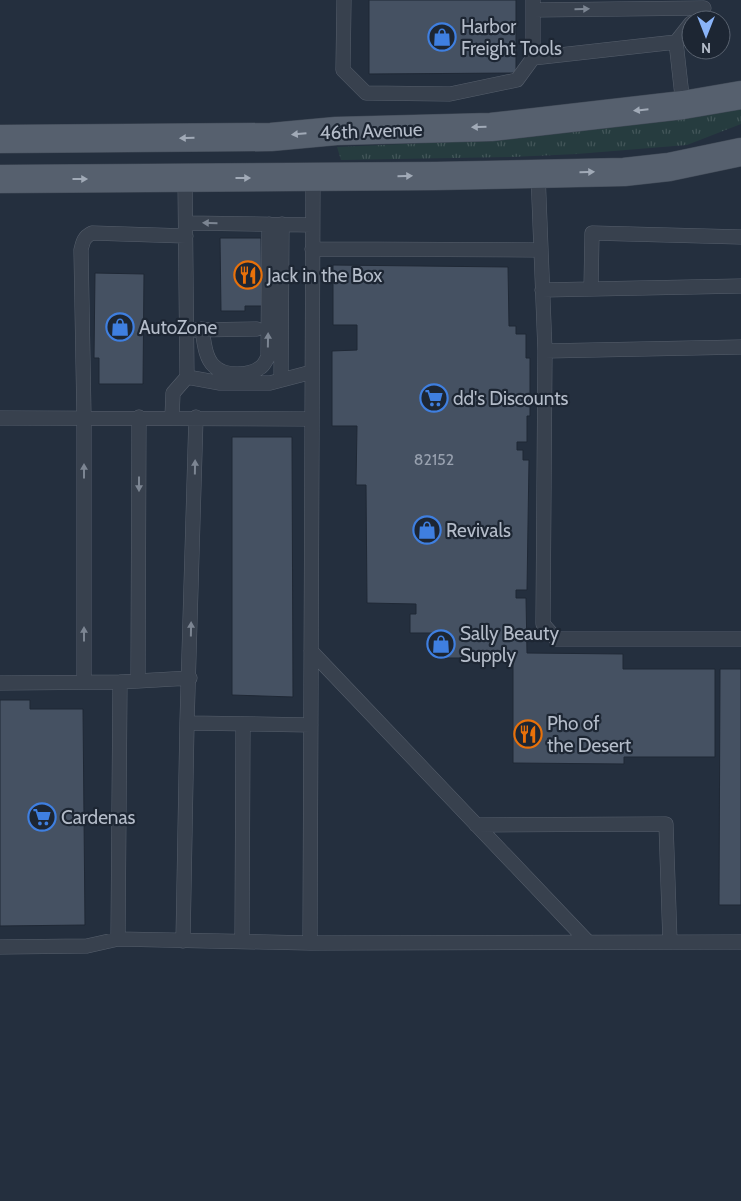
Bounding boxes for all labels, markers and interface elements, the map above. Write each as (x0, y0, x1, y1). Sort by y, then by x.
one-way arrow (574, 5, 590, 13)
north arrow (681, 10, 731, 60)
place label: Harbor Freight Tools (461, 15, 562, 60)
shop icon: Harbor Freight Tools (427, 22, 457, 52)
text: N (701, 39, 711, 57)
one-way arrow (633, 106, 649, 114)
street label: 46th Avenue (319, 118, 423, 144)
one-way arrow (471, 123, 487, 131)
one-way arrow (291, 131, 307, 139)
one-way arrow (179, 134, 195, 142)
one-way arrow (579, 168, 595, 176)
one-way arrow (397, 172, 413, 180)
one-way arrow (235, 174, 251, 182)
one-way arrow (72, 175, 88, 183)
one-way arrow (201, 219, 217, 227)
restaurant icon: Jack in the Box (233, 260, 263, 290)
place label: Jack in the Box (266, 264, 382, 287)
shop icon: AutoZone (105, 312, 135, 342)
place label: AutoZone (139, 316, 218, 339)
one-way arrow (265, 331, 273, 347)
supermarket icon: dd's Discounts (419, 383, 449, 413)
place label: dd's Discounts (453, 387, 569, 410)
house number: 82152 (414, 450, 454, 469)
one-way arrow (191, 459, 199, 475)
one-way arrow (80, 463, 88, 479)
one-way arrow (135, 476, 143, 492)
shop icon: Revivals (412, 515, 442, 545)
place label: Revivals (446, 519, 511, 542)
one-way arrow (187, 621, 195, 637)
place label: Sally Beauty Supply (460, 622, 559, 667)
one-way arrow (80, 625, 88, 641)
shop icon: Sally Beauty Supply (426, 629, 456, 659)
place label: Pho of the Desert (547, 712, 632, 757)
restaurant icon: Pho of the Desert (513, 719, 543, 749)
supermarket icon: Cardenas (27, 802, 57, 832)
place label: Cardenas (61, 806, 136, 829)

